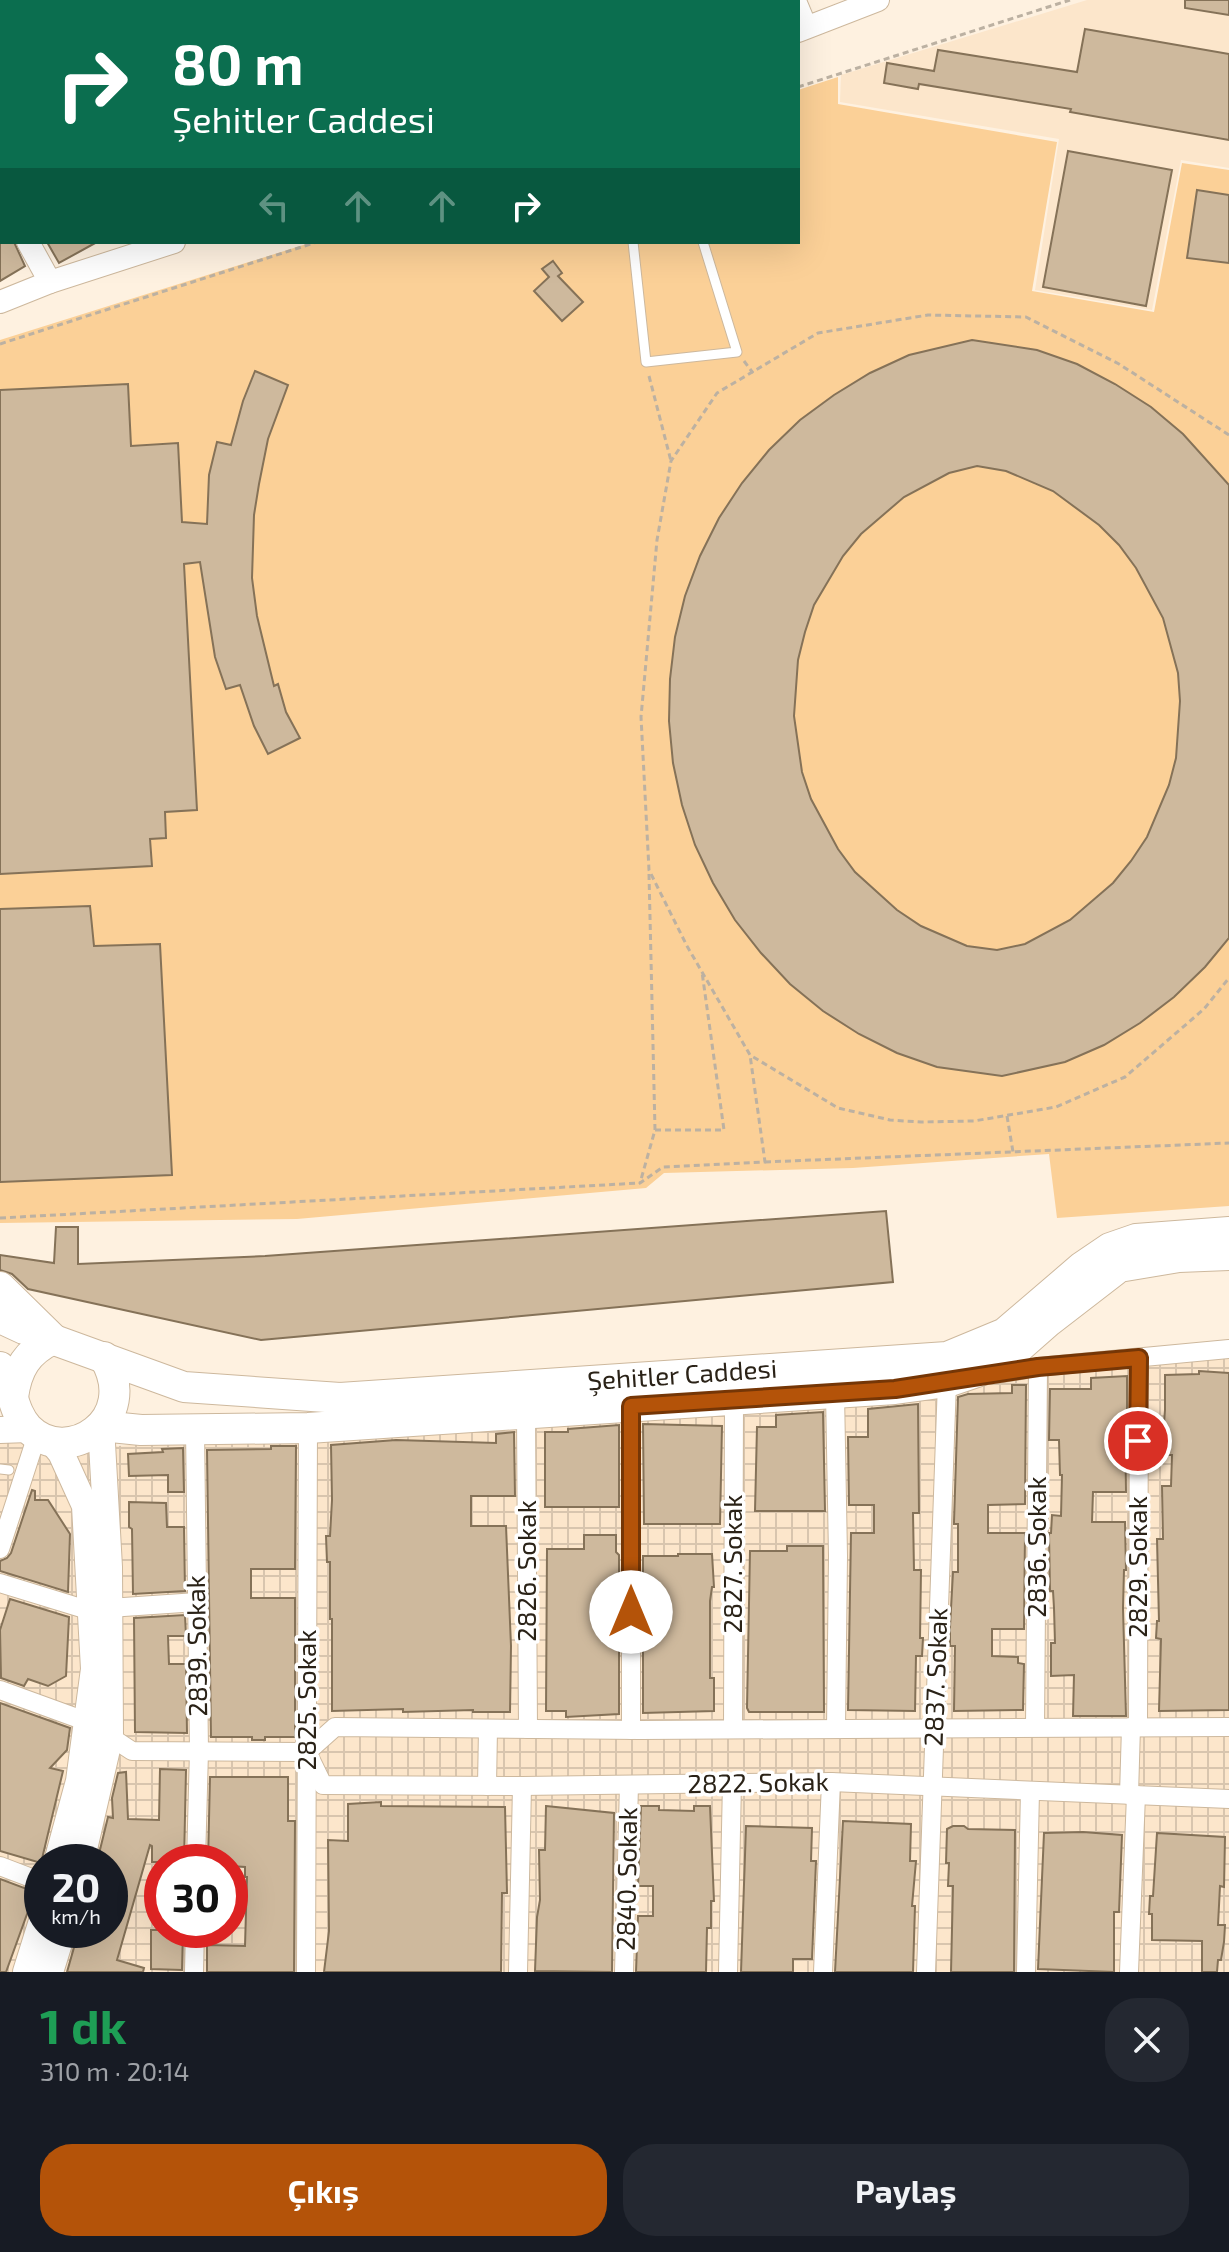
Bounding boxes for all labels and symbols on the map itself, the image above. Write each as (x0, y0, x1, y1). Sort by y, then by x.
street label: Şehitler Caddesi (586, 1352, 778, 1397)
pin (1104, 1407, 1172, 1475)
street label: 2836. Sokak (1020, 1476, 1051, 1618)
street label: 2827. Sokak (716, 1495, 747, 1633)
street label: 2829. Sokak (1121, 1496, 1152, 1638)
street label: 2826. Sokak (510, 1500, 541, 1642)
position arrow (589, 1570, 673, 1654)
street label: 2839. Sokak (179, 1575, 212, 1717)
street label: 2837. Sokak (917, 1607, 952, 1747)
street label: 2825. Sokak (290, 1630, 321, 1770)
street label: 2822. Sokak (687, 1765, 829, 1798)
street label: 2840. Sokak (609, 1807, 642, 1951)
speed limit sign: 30 (144, 1844, 248, 1948)

